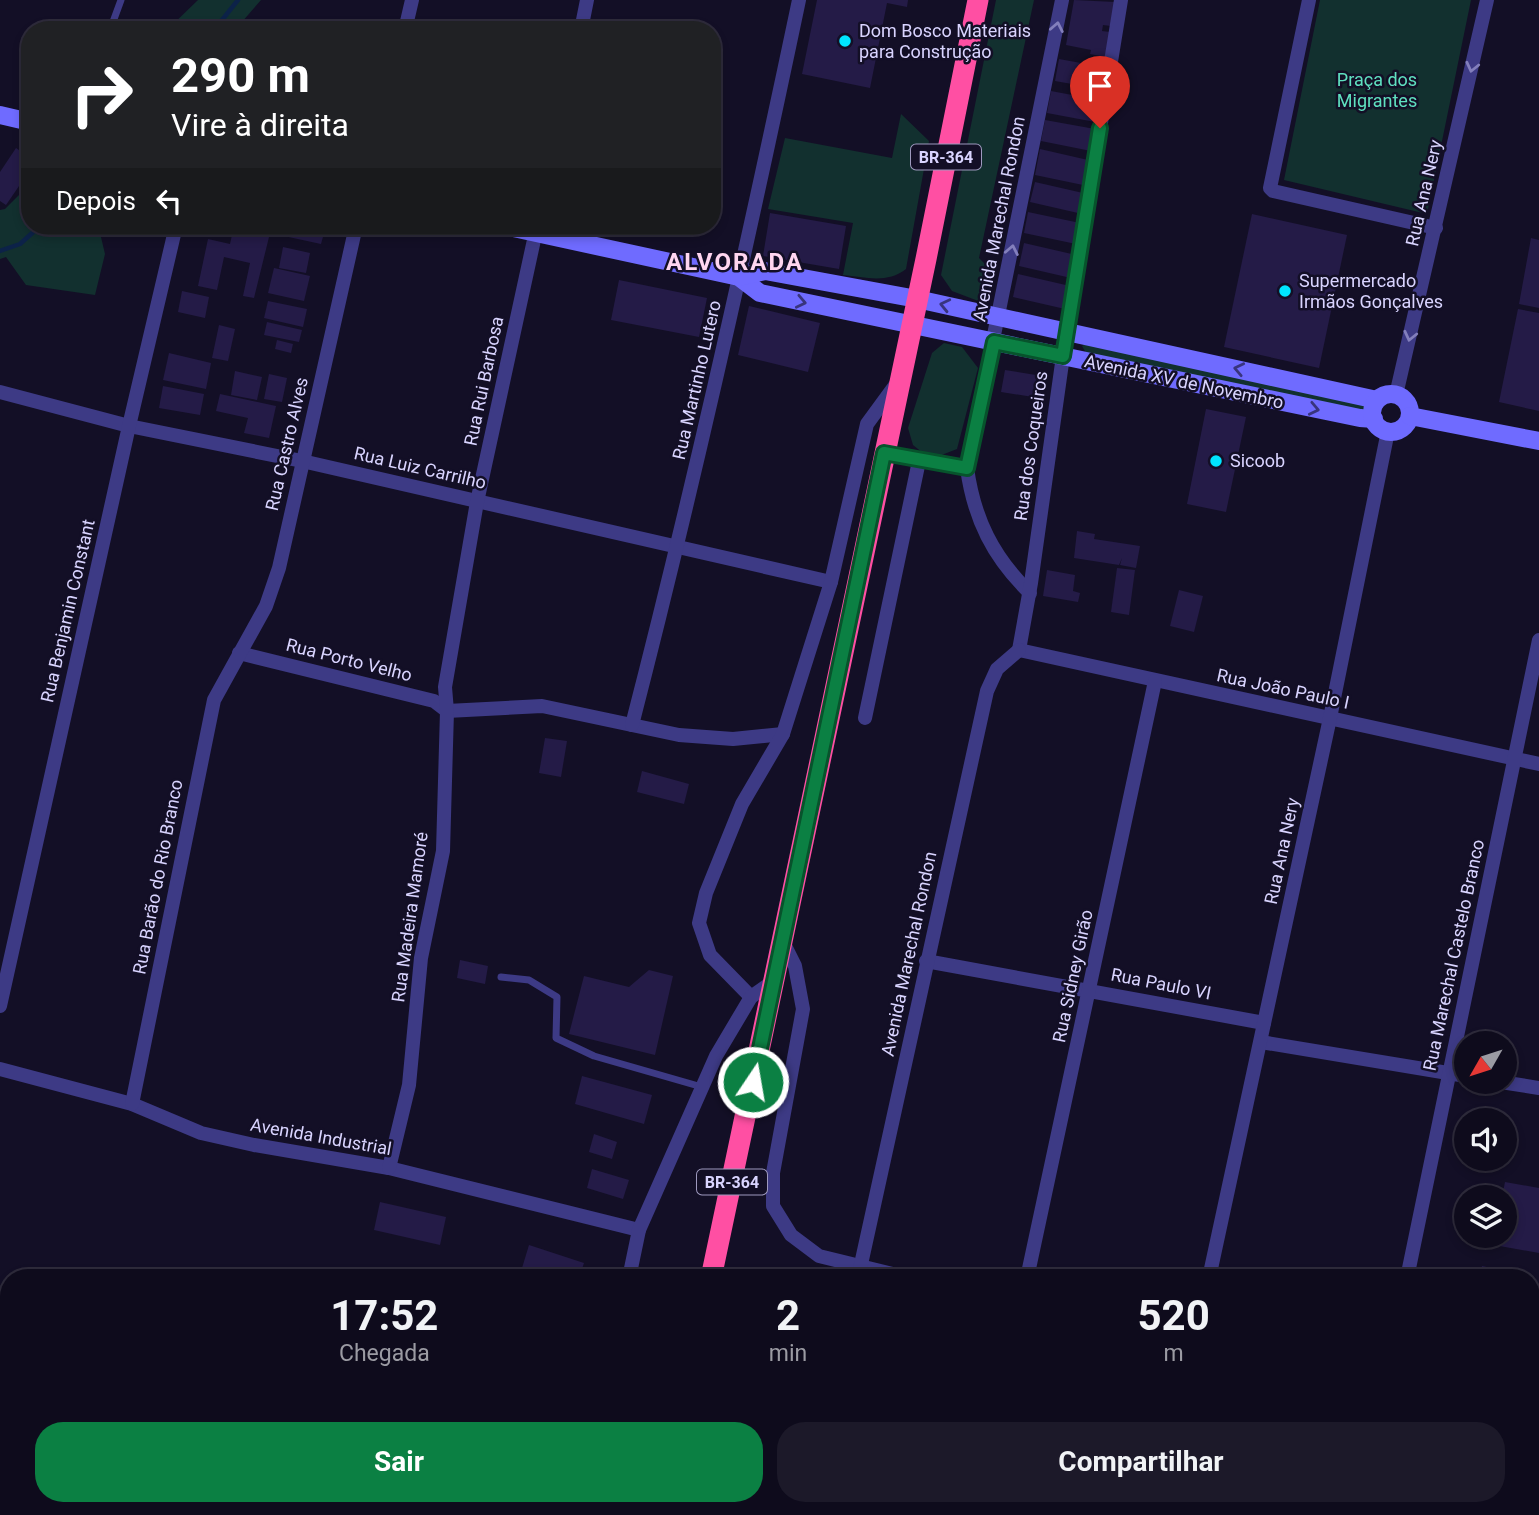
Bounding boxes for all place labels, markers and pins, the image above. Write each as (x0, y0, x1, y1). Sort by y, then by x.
place label: Dom Bosco Materiais para Construção (859, 20, 1031, 62)
marker: Dom Bosco Materiais para Construção (837, 33, 853, 49)
pin (1070, 56, 1130, 128)
place label: Supermercado Irmãos Gonçalves (1299, 270, 1443, 312)
marker: Supermercado Irmãos Gonçalves (1277, 283, 1293, 299)
place label: Sicoob (1230, 450, 1285, 471)
marker: Sicoob (1208, 453, 1224, 469)

